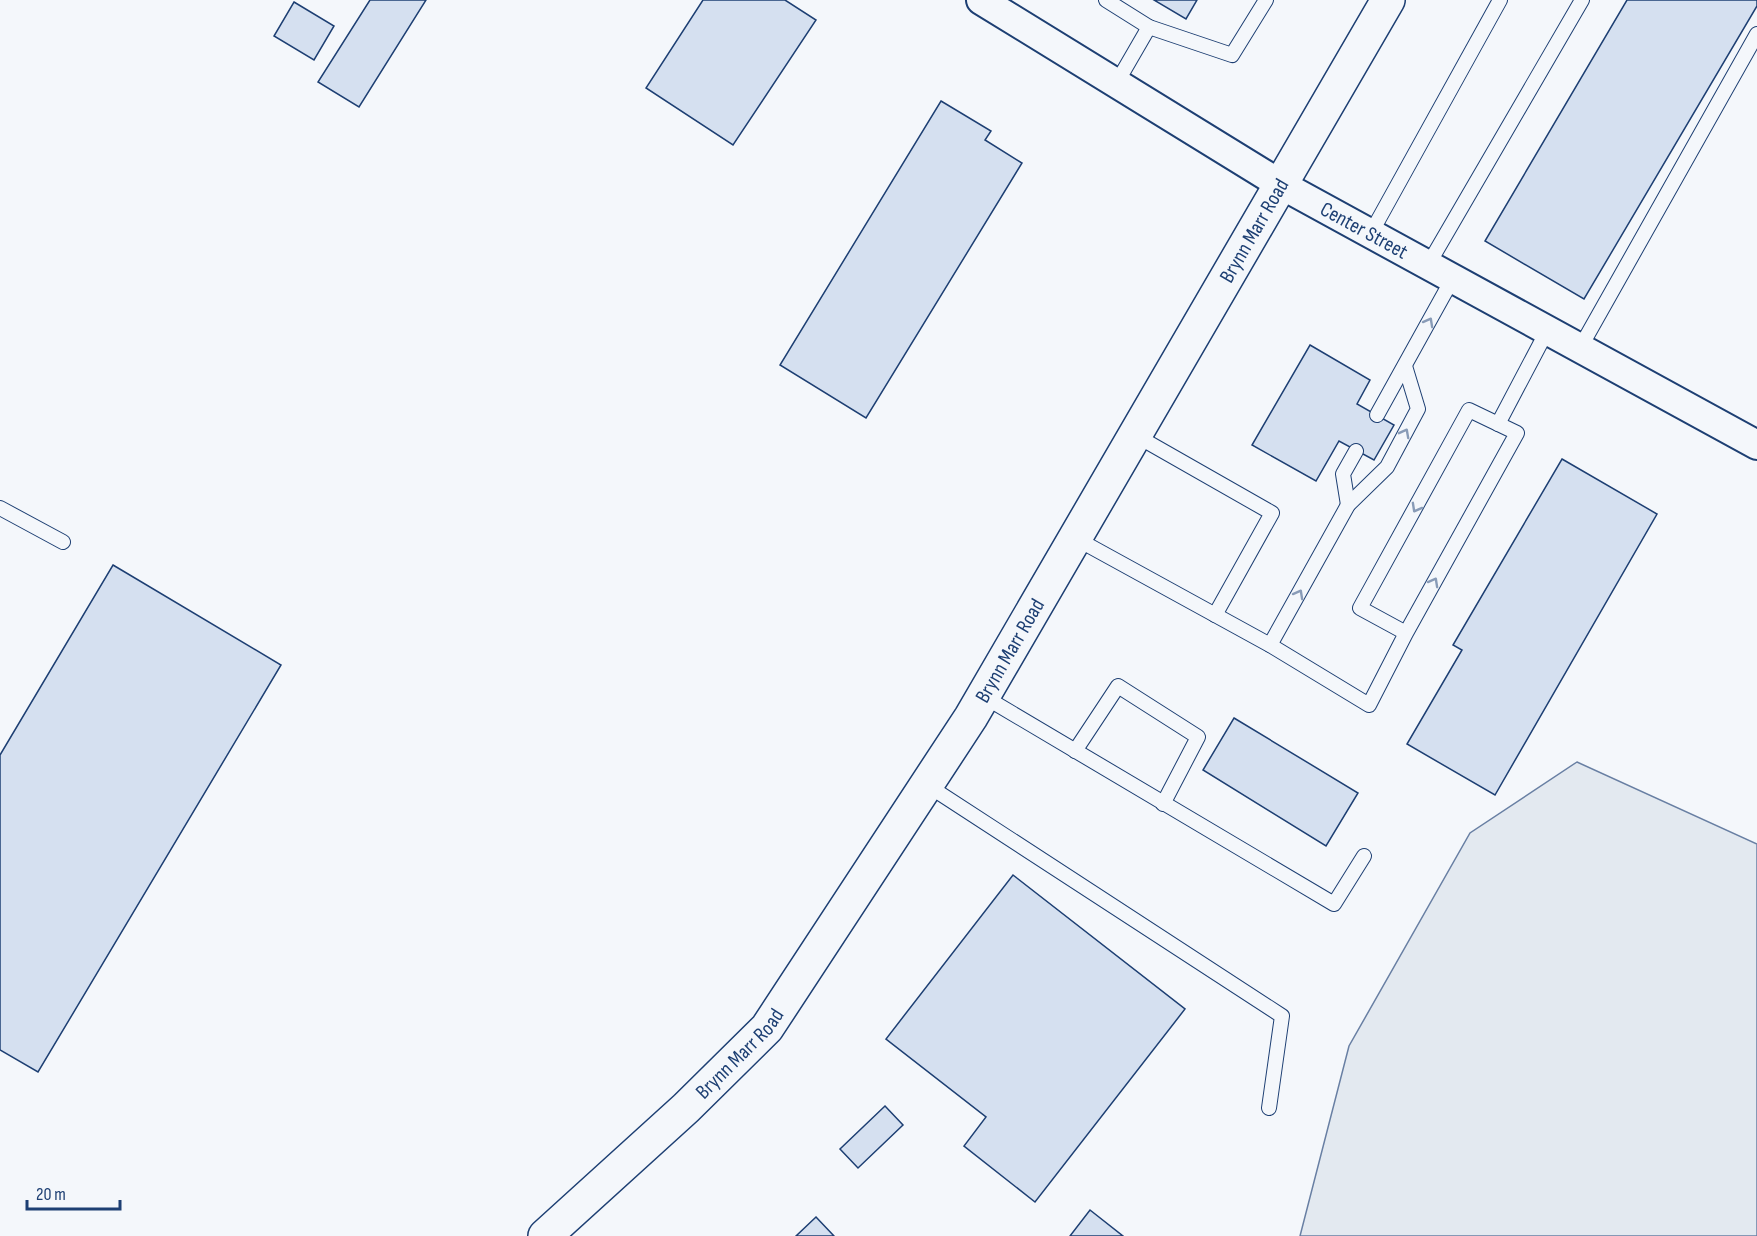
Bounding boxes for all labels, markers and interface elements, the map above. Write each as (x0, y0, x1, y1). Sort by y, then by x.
street label: Brynn Marr Road (1214, 174, 1294, 287)
street label: Center Street (1316, 196, 1412, 264)
one-way arrow (1422, 318, 1433, 328)
one-way arrow (1398, 429, 1409, 439)
one-way arrow (1412, 502, 1423, 512)
one-way arrow (1427, 577, 1438, 588)
one-way arrow (1291, 590, 1303, 600)
street label: Brynn Marr Road (970, 594, 1050, 707)
street label: Brynn Marr Road (691, 1004, 789, 1104)
scale bar (27, 1173, 120, 1211)
text: 20 m (36, 1184, 66, 1205)

